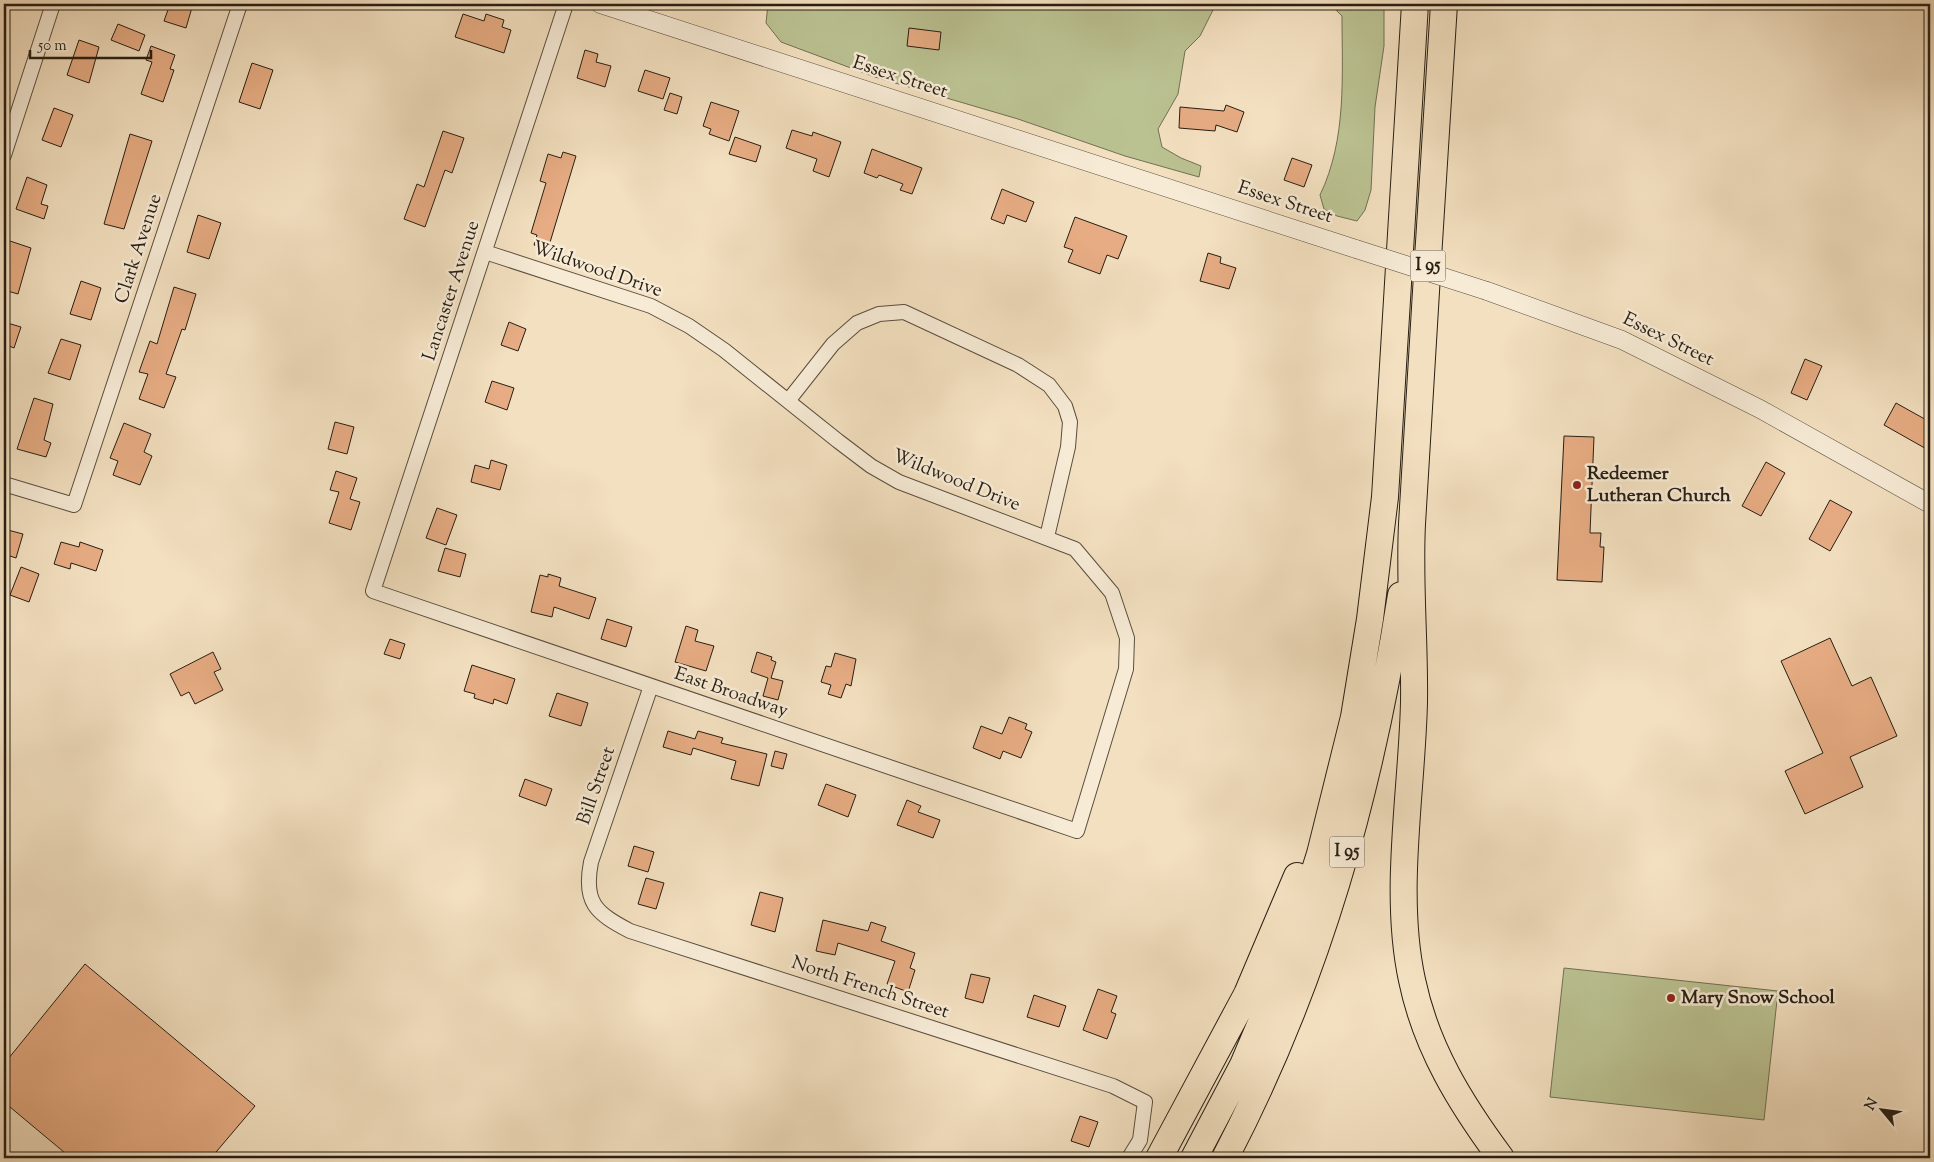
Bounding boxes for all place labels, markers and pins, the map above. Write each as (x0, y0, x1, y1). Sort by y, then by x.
place label: Redeemer Lutheran Church (1587, 461, 1732, 510)
marker: Redeemer Lutheran Church (1571, 479, 1583, 491)
place label: Mary Snow School (1681, 985, 1836, 1012)
marker: Mary Snow School (1665, 992, 1677, 1004)

